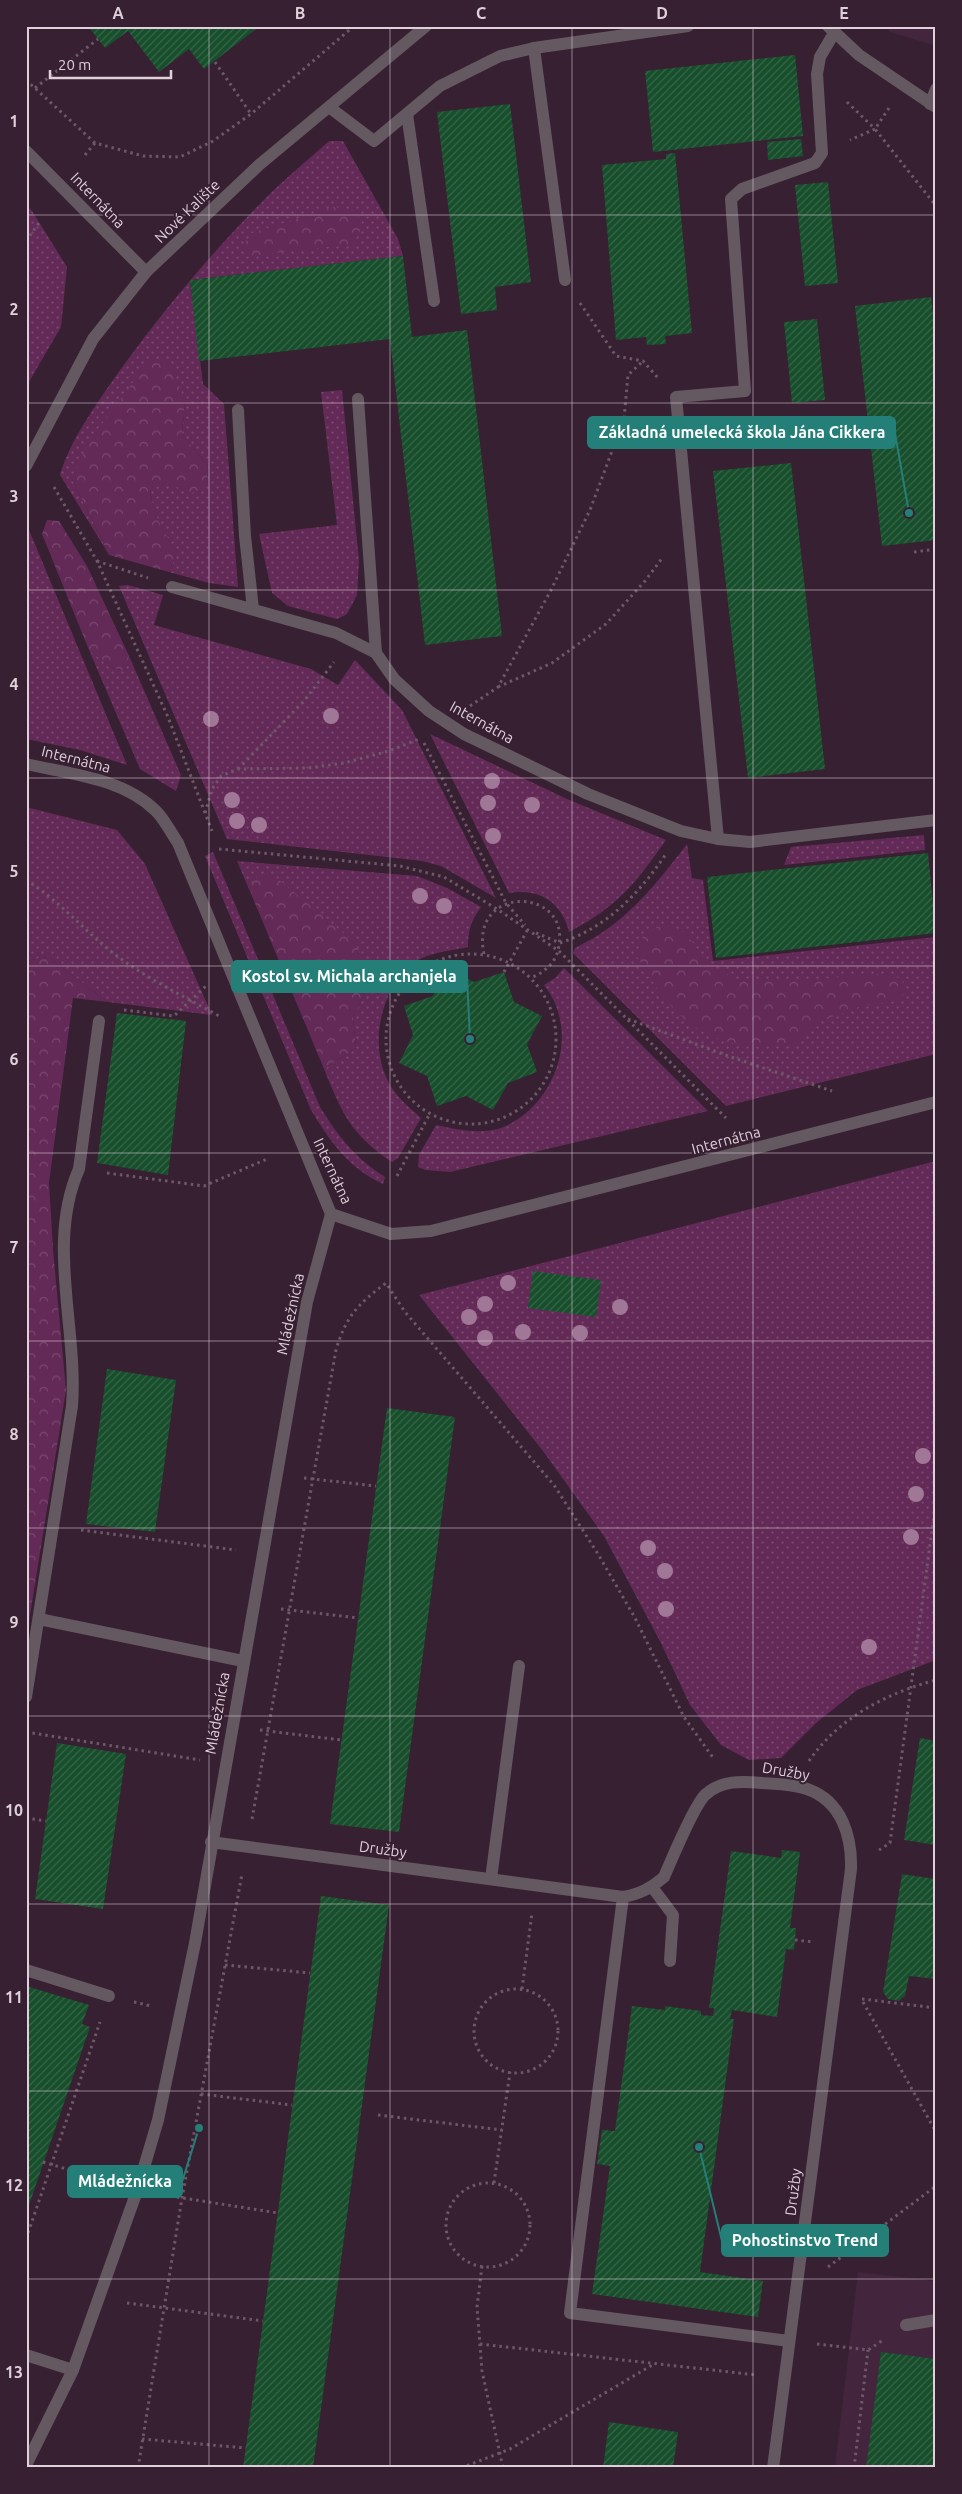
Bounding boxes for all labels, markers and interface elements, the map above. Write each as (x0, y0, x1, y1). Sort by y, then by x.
text: A (112, 4, 124, 22)
text: B (295, 4, 305, 22)
text: C (476, 4, 486, 22)
text: D (656, 4, 668, 22)
text: E (839, 4, 849, 22)
scale bar (50, 48, 171, 80)
text: 20 m (58, 56, 91, 73)
text: 1 (9, 112, 19, 130)
street label: Internátna (67, 169, 129, 231)
street label: Nové Kalište (151, 176, 223, 246)
text: 2 (9, 300, 19, 318)
callout: Základná umelecká škola Jána Cikkera (588, 417, 895, 448)
text: Základná umelecká škola Jána Cikkera (599, 423, 885, 441)
text: 3 (9, 487, 19, 505)
text: 4 (9, 675, 19, 693)
street label: Internátna (447, 697, 517, 747)
street label: Internátna (40, 742, 112, 776)
text: 5 (9, 862, 19, 880)
callout: Kostol sv. Michala archanjela (232, 961, 467, 992)
text: Kostol sv. Michala archanjela (241, 967, 457, 985)
text: 6 (9, 1050, 19, 1068)
street label: Internátna (690, 1123, 762, 1157)
street label: Internátna (310, 1135, 356, 1207)
text: 7 (9, 1238, 19, 1256)
street label: Mládežnícka (273, 1272, 307, 1356)
text: 8 (9, 1425, 19, 1443)
text: 9 (9, 1613, 19, 1631)
street label: Mládežnícka (201, 1671, 233, 1755)
street label: Družby (761, 1758, 811, 1784)
text: 10 (5, 1801, 23, 1819)
street label: Družby (358, 1837, 408, 1861)
text: 11 (5, 1988, 23, 2006)
callout: Mládežnícka (68, 2166, 182, 2197)
street label: Družby (782, 2167, 804, 2217)
text: Mládežnícka (78, 2172, 172, 2190)
text: 12 (5, 2176, 23, 2194)
callout: Pohostinstvo Trend (722, 2225, 888, 2256)
text: Pohostinstvo Trend (732, 2231, 878, 2249)
text: 13 (5, 2363, 23, 2381)

